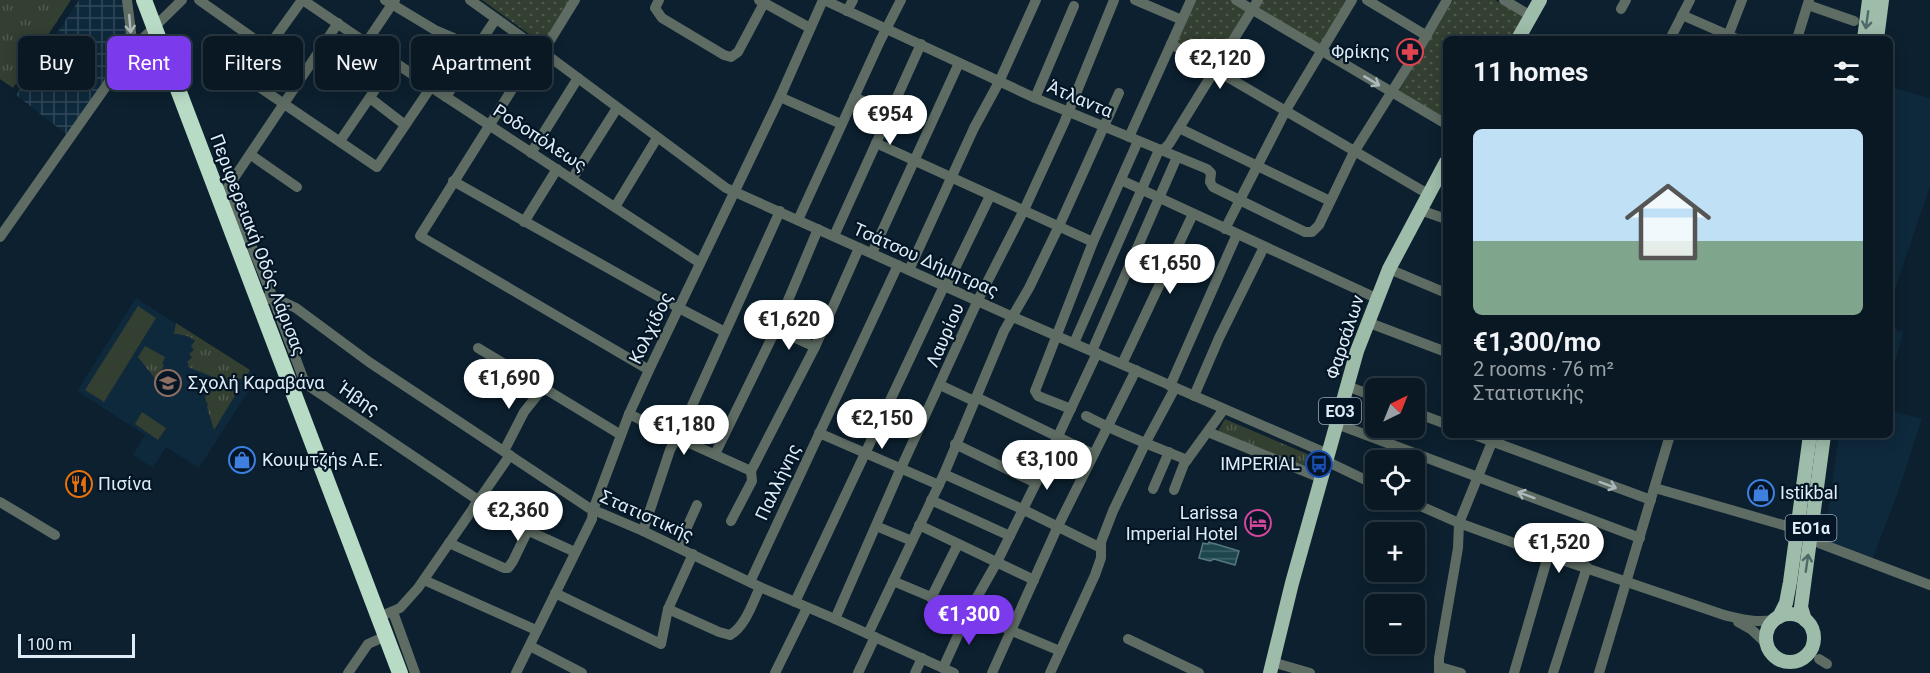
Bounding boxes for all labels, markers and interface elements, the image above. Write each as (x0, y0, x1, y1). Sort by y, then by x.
one-way arrow (1861, 9, 1872, 29)
one-way arrow (125, 14, 136, 34)
chip: Buy (18, 36, 95, 90)
chip: Rent (107, 36, 191, 90)
chip: Filters (203, 36, 303, 90)
chip: New (315, 36, 399, 90)
chip: Apartment (411, 36, 552, 90)
pharmacy icon: Φρίκης (1395, 37, 1425, 67)
pin: €2,120 (1171, 39, 1269, 90)
place label: Φρίκης (1331, 41, 1390, 62)
text: €2,120 (1189, 46, 1251, 70)
icon: filters (1830, 56, 1863, 89)
text: 11 homes (1473, 57, 1588, 87)
street label: Άτλαντα (1044, 75, 1117, 122)
one-way arrow (1363, 75, 1380, 87)
pin: €954 (854, 95, 926, 146)
street label: Ροδοπόλεως (490, 100, 591, 176)
text: €954 (867, 102, 913, 126)
street label: Περιφερειακή Οδός Λάρισας (206, 131, 311, 359)
icon: home (1614, 168, 1722, 276)
street label: Τσάτσου Δήμητρας (850, 218, 1002, 301)
pin: €1,650 (1121, 244, 1219, 295)
text: €1,650 (1139, 251, 1201, 275)
street label: Κολχίδος (624, 288, 677, 367)
street label: Φαρσάλων (1321, 292, 1368, 381)
street label: Λαυρίου (921, 299, 968, 370)
pin: €1,620 (740, 300, 838, 351)
text: €1,620 (758, 307, 820, 331)
text: €1,300/mo (1473, 327, 1601, 357)
text: 2 rooms · 76 m² (1473, 357, 1614, 381)
pin: €1,690 (460, 359, 558, 410)
text: €1,690 (478, 366, 540, 390)
school or university icon: Σχολή Καραβάνα (153, 368, 183, 398)
place label: Σχολή Καραβάνα (188, 372, 325, 393)
street label: Ήβης (334, 377, 384, 420)
north arrow (1365, 378, 1425, 438)
map controls (1365, 378, 1425, 654)
text: Στατιστικής (1473, 381, 1584, 405)
road number: ΕΟ3 (1319, 398, 1361, 424)
pin: €2,150 (833, 399, 931, 450)
pin: €1,180 (635, 405, 733, 456)
text: €2,150 (851, 406, 913, 430)
text: €1,180 (653, 412, 715, 436)
street label: Παλλήνης (751, 440, 804, 523)
pin: €3,100 (998, 440, 1096, 491)
shop icon: Κουιμτζήs Α.Ε. (227, 445, 257, 475)
text: €3,100 (1016, 447, 1078, 471)
place label: Κουιμτζήs Α.Ε. (262, 449, 383, 470)
bus stop icon: IMPERIAL (1304, 449, 1334, 479)
button: locate (1365, 450, 1425, 510)
place label: IMPERIAL (1220, 453, 1300, 474)
restaurant icon: Πισίνα (64, 469, 94, 499)
place label: Πισίνα (98, 473, 152, 494)
shop icon: Istikbal (1746, 478, 1776, 508)
one-way arrow (1598, 480, 1617, 491)
place label: Istikbal (1780, 482, 1838, 503)
street label: Στατιστικής (597, 486, 697, 546)
one-way arrow (1517, 489, 1536, 500)
pin: €2,360 (469, 491, 567, 542)
text: €2,360 (487, 498, 549, 522)
place label: Larissa Imperial Hotel (1126, 502, 1238, 544)
hotel icon: Larissa Imperial Hotel (1243, 508, 1273, 538)
road number: ΕΟ1α (1786, 515, 1836, 541)
button: + (1365, 522, 1425, 582)
pin: €1,520 (1510, 523, 1608, 574)
text: €1,520 (1528, 530, 1590, 554)
one-way arrow (1801, 553, 1812, 573)
button: − (1365, 594, 1425, 654)
pin: €1,300 (920, 595, 1018, 646)
text: €1,300 (938, 602, 1000, 626)
scale bar (18, 631, 135, 658)
text: 100 m (27, 635, 72, 654)

